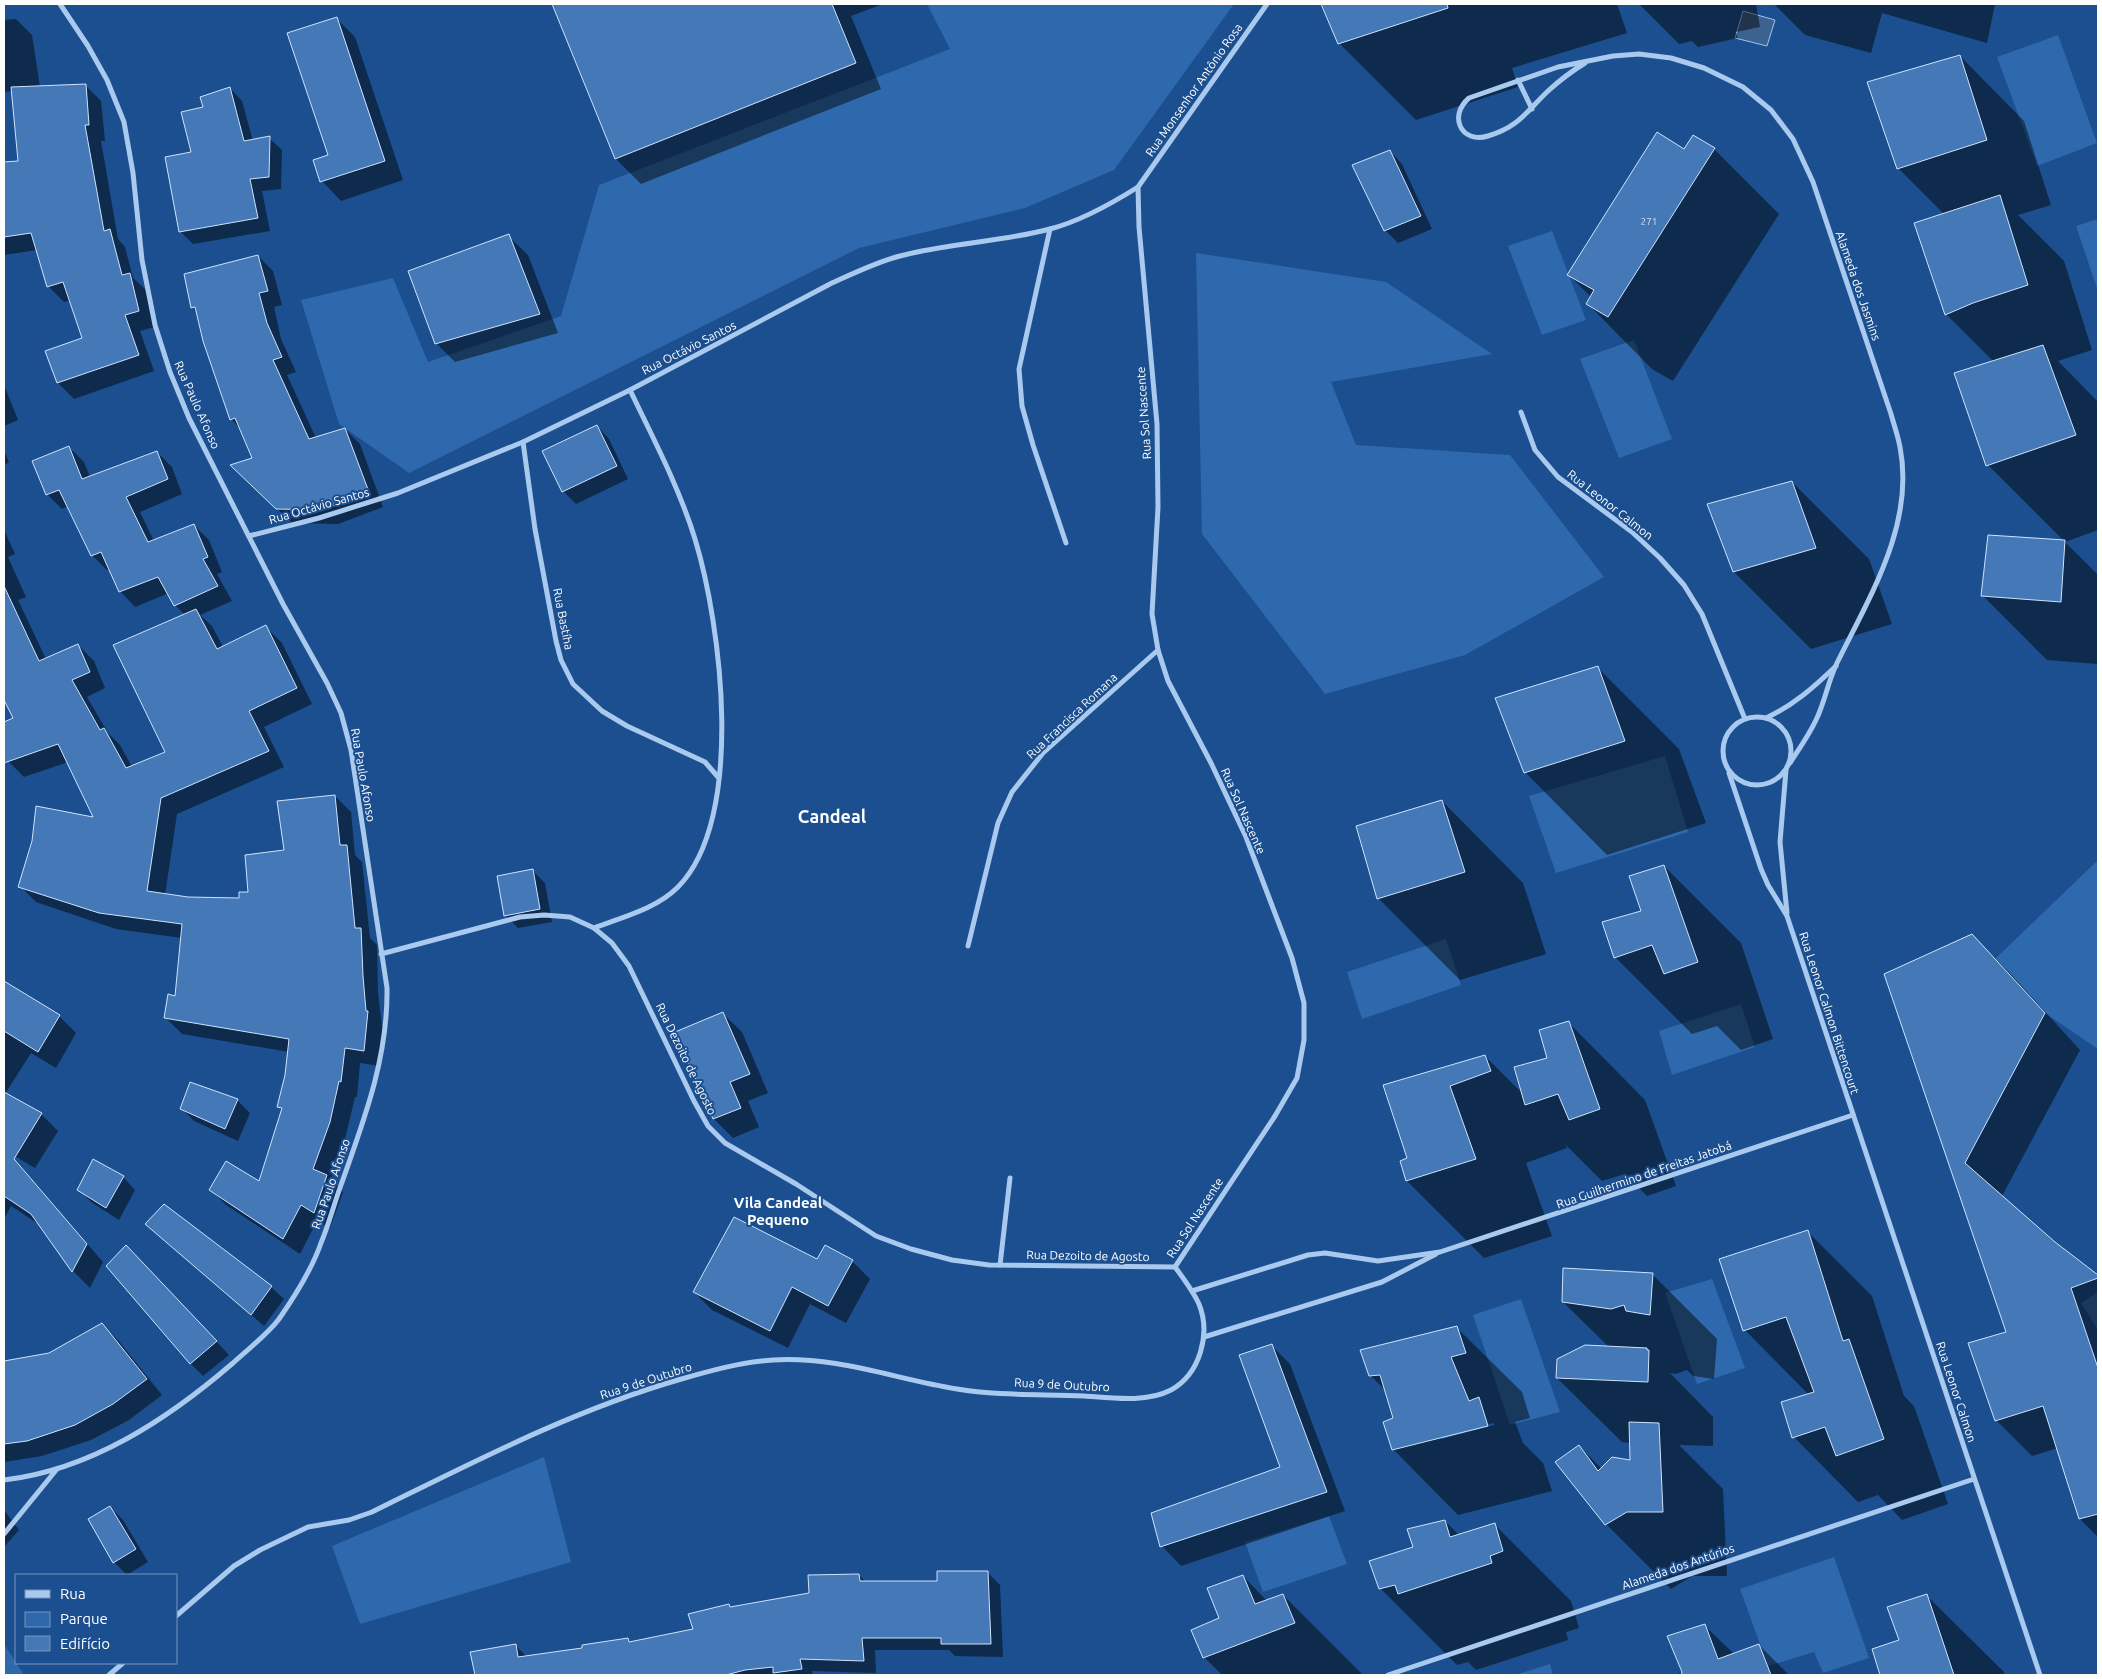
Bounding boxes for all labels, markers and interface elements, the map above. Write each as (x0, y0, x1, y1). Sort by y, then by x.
street label: Rua Monsenhor Antônio Rosa (1143, 21, 1245, 159)
house number: 271 (1641, 216, 1657, 227)
street label: Alameda dos Jasmins (1834, 230, 1883, 342)
street label: Rua Octávio Santos (640, 318, 738, 377)
street label: Rua Paulo Afonso (172, 359, 223, 451)
street label: Rua Sol Nascente (1134, 366, 1153, 460)
street label: Rua Leonor Calmon (1565, 467, 1656, 542)
street label: Rua Octávio Santos (267, 485, 371, 526)
street label: Rua Bastíha (551, 587, 576, 651)
street label: Rua Francisca Romana (1024, 670, 1120, 761)
street label: Rua Paulo Afonso (349, 727, 378, 823)
street label: Rua Sol Nascente (1219, 766, 1268, 856)
district label: Candeal (798, 806, 867, 826)
street label: Rua Leonor Calmon Bittencourt (1797, 930, 1862, 1096)
street label: Rua Dezoito de Agosto (654, 1001, 719, 1117)
street label: Rua Paulo Afonso (309, 1137, 352, 1231)
street label: Rua Guilhermino de Freitas Jatobá (1555, 1138, 1733, 1211)
street label: Rua Sol Nascente (1164, 1175, 1225, 1260)
district label: Vila Candeal Pequeno (734, 1194, 823, 1228)
street label: Rua Dezoito de Agosto (1026, 1248, 1150, 1263)
street label: Rua Leonor Calmon (1934, 1340, 1979, 1444)
street label: Rua 9 de Outubro (598, 1360, 693, 1401)
street label: Rua 9 de Outubro (1014, 1376, 1110, 1393)
street label: Alameda dos Antúrios (1620, 1541, 1736, 1592)
legend (15, 1574, 178, 1664)
text: Rua (60, 1585, 86, 1602)
text: Parque (60, 1610, 108, 1627)
text: Edifício (60, 1635, 110, 1652)

